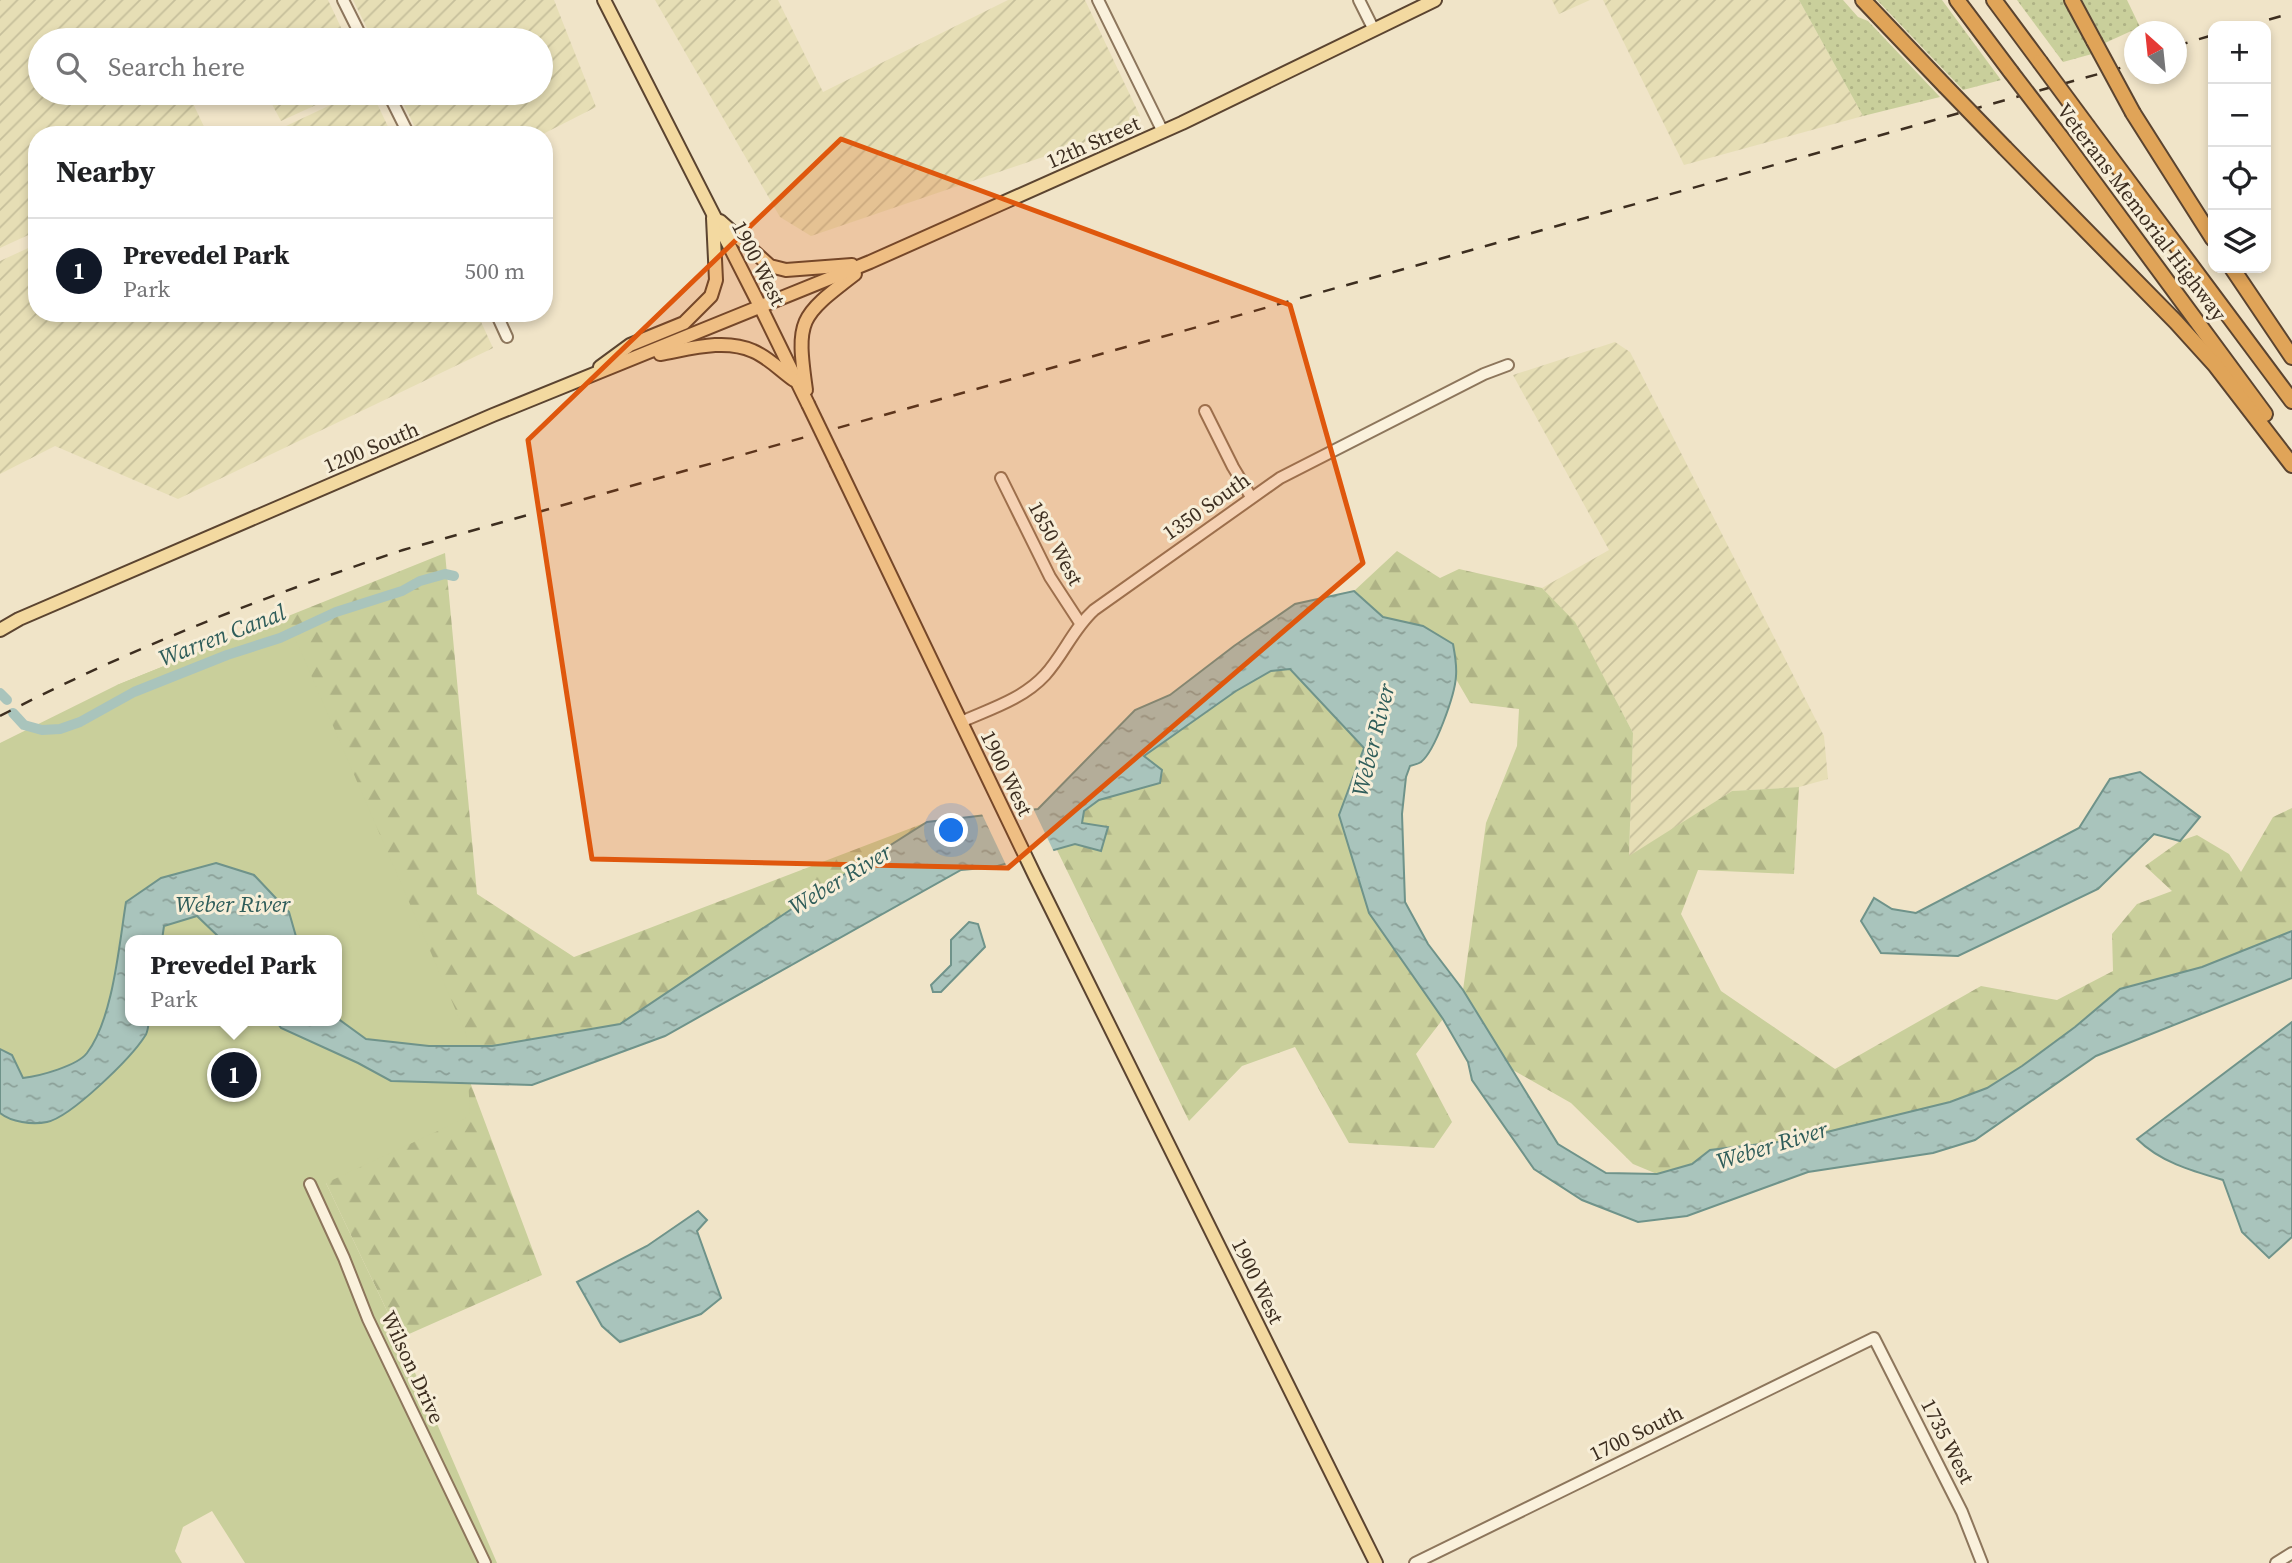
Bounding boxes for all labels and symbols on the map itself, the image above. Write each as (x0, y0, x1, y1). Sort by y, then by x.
north arrow (2124, 21, 2187, 84)
street label: Veterans Memorial Highway (2050, 97, 2234, 327)
street label: 12th Street (1042, 108, 1145, 176)
street label: 1900 West (725, 216, 793, 311)
street label: 1200 South (319, 414, 423, 480)
street label: 1350 South (1156, 465, 1256, 547)
street label: 1850 West (1022, 496, 1090, 590)
water label: Warren Canal (154, 596, 291, 674)
water label: Weber River (1344, 680, 1403, 800)
street label: 1900 West (974, 725, 1040, 821)
your location (934, 813, 968, 847)
water label: Weber River (782, 835, 898, 922)
water label: Weber River (175, 888, 291, 920)
pin: 1 (211, 1049, 257, 1101)
water label: Weber River (1712, 1113, 1832, 1177)
street label: 1900 West (1225, 1233, 1291, 1329)
street label: Wilson Drive (374, 1306, 452, 1428)
street label: 1735 West (1914, 1394, 1982, 1489)
street label: 1700 South (1584, 1398, 1688, 1468)

